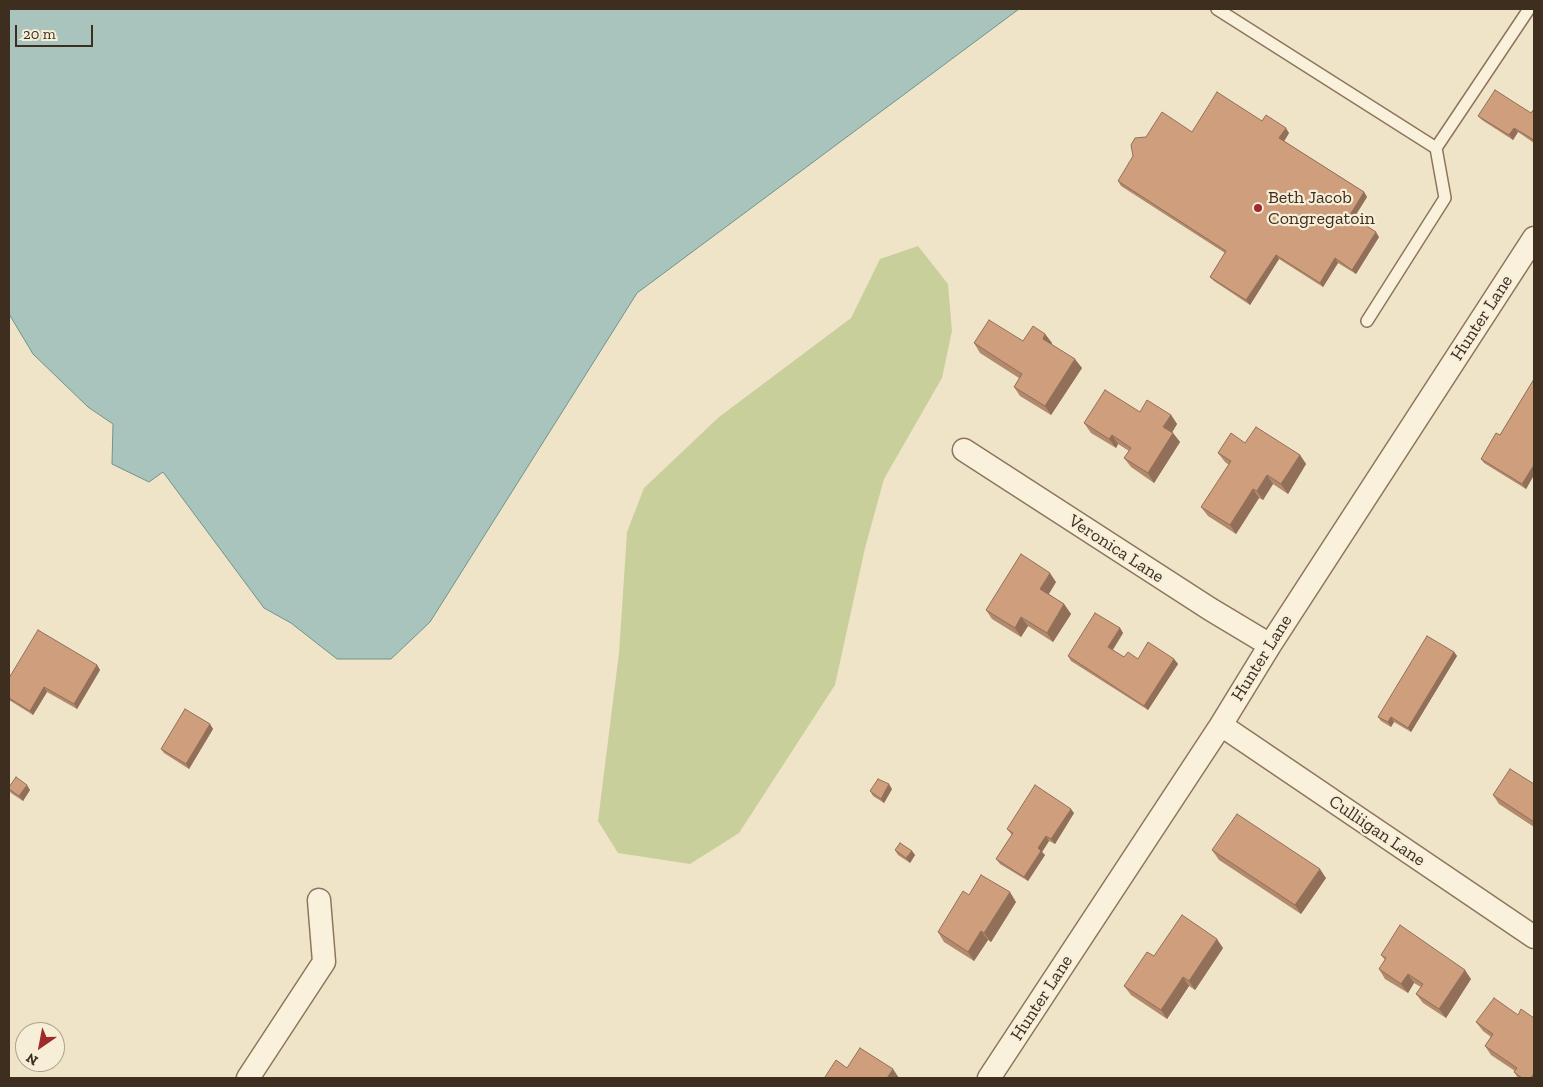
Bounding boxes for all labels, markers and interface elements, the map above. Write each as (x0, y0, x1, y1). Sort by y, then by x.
scale bar (18, 15, 95, 47)
text: 20 m (23, 25, 56, 43)
place label: Beth Jacob Congregatoin (1268, 187, 1375, 230)
marker: Beth Jacob Congregatoin (1252, 202, 1264, 214)
street label: Hunter Lane (1446, 271, 1518, 365)
street label: Veronica Lane (1064, 510, 1168, 588)
street label: Hunter Lane (1227, 611, 1297, 705)
street label: Culliigan Lane (1325, 791, 1429, 871)
street label: Hunter Lane (1006, 951, 1078, 1045)
north arrow (15, 1022, 65, 1072)
text: N (23, 1049, 41, 1069)

